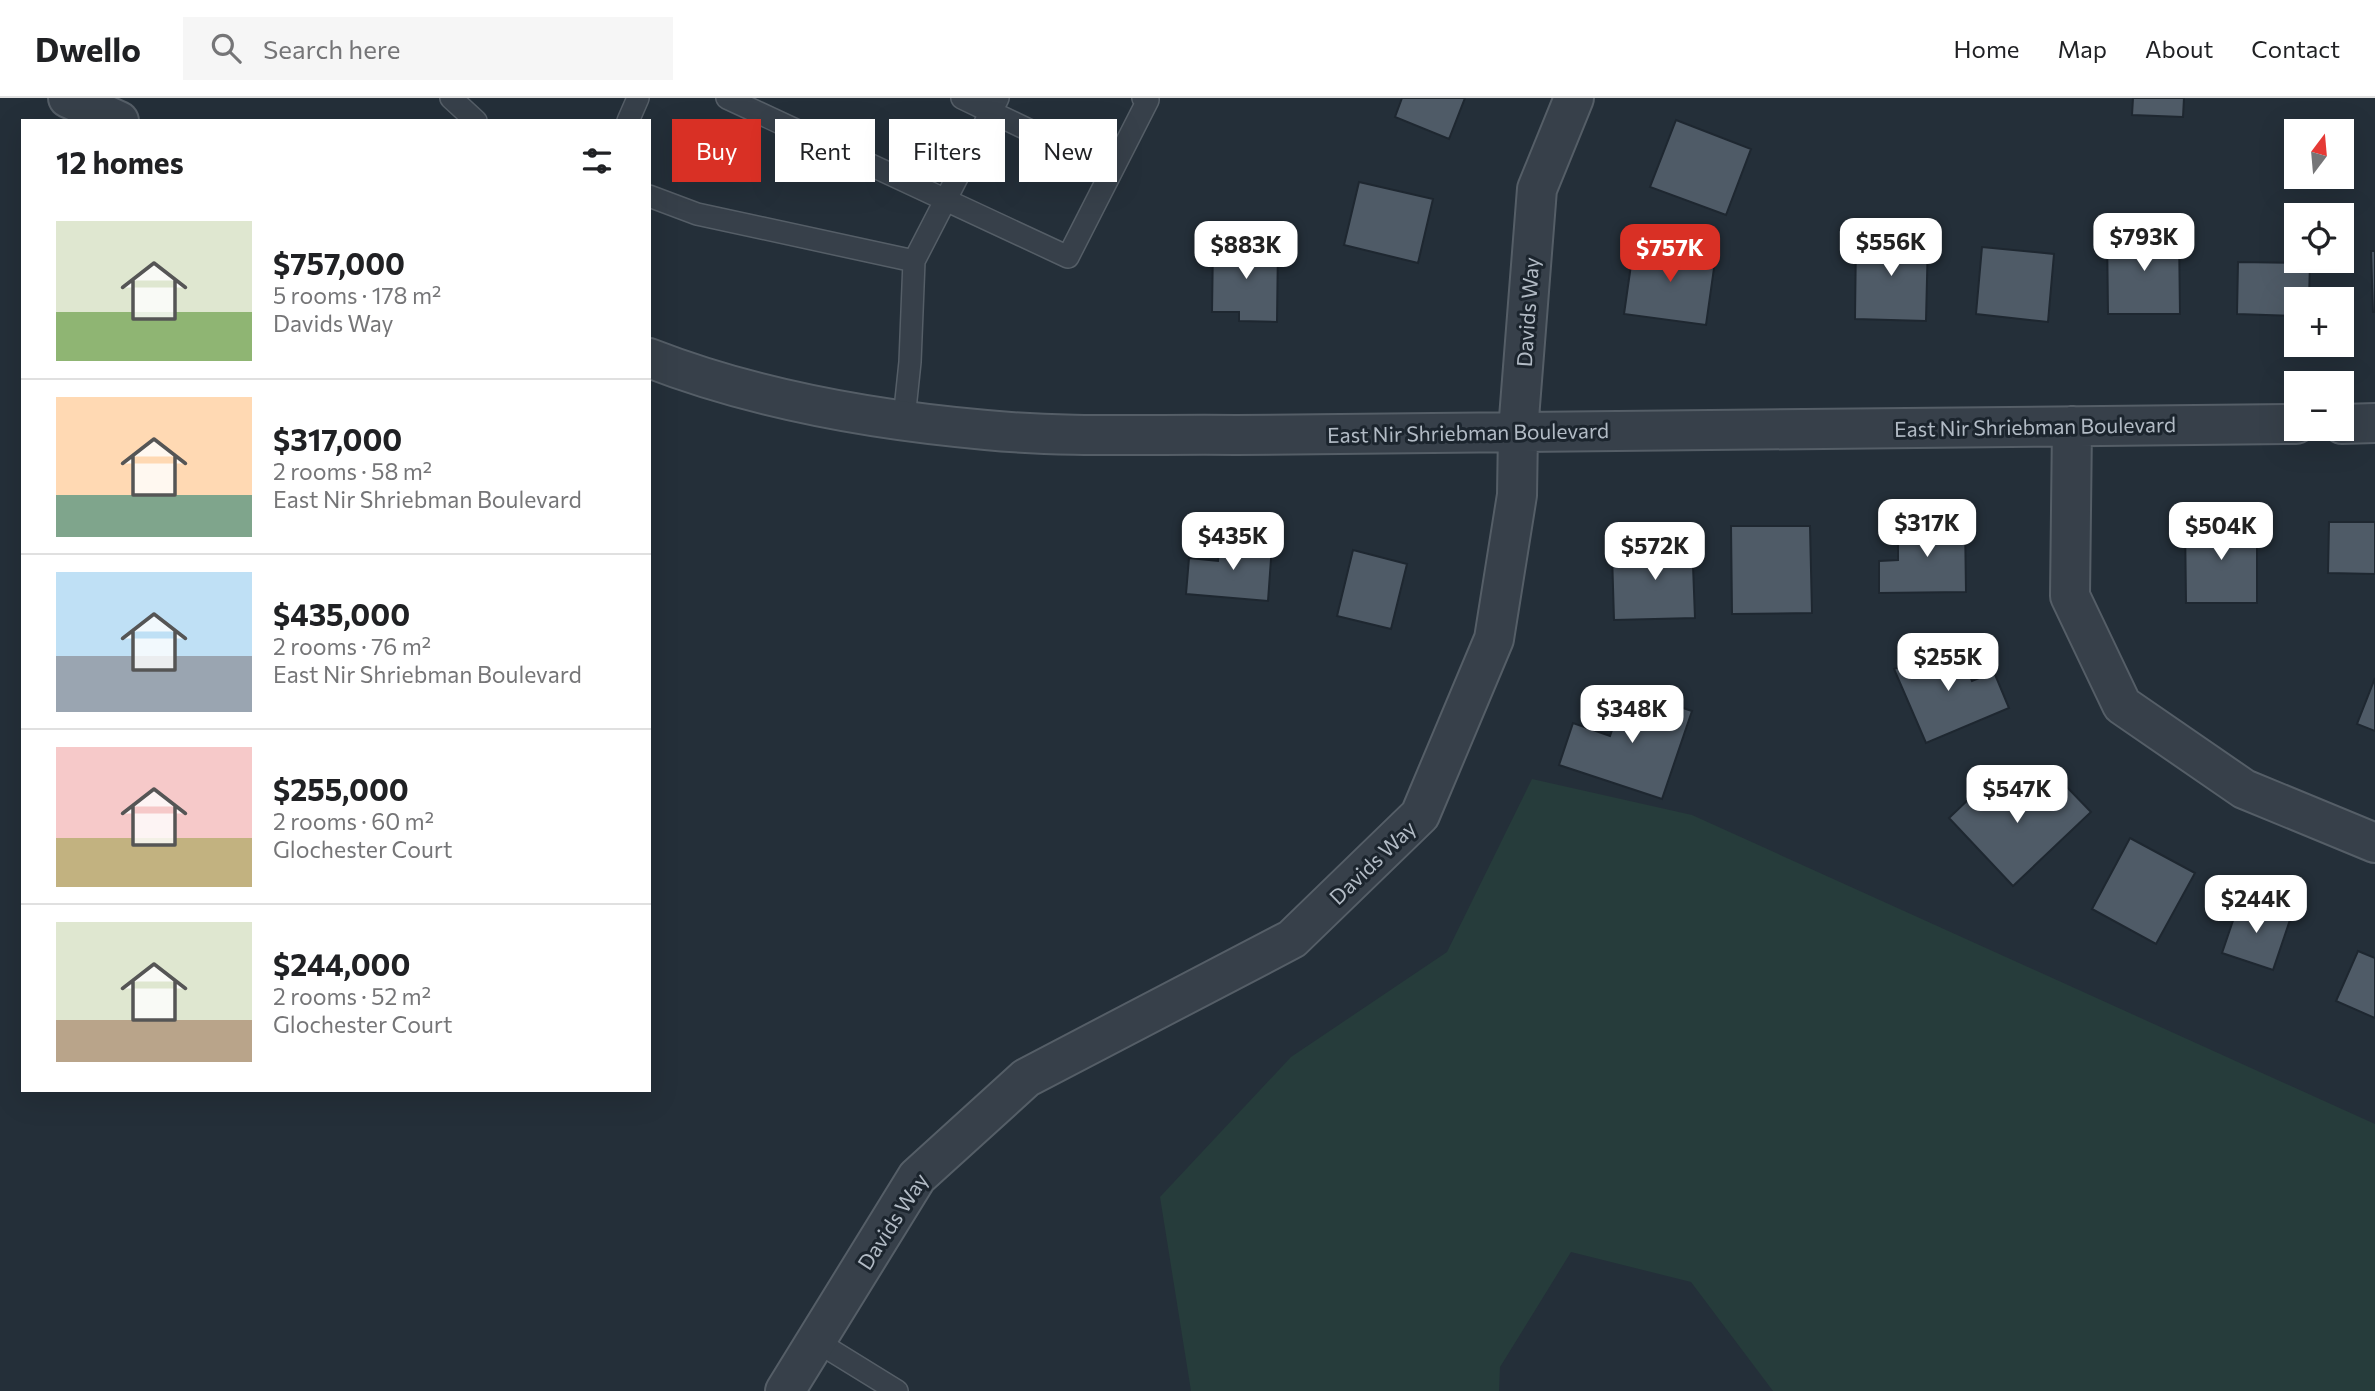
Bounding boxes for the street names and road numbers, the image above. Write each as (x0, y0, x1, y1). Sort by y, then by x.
street label: Davids Way (1511, 256, 1543, 368)
street label: East Nir Shriebman Boulevard (1894, 411, 2176, 441)
street label: East Nir Shriebman Boulevard (1327, 417, 1609, 447)
street label: Davids Way (1324, 815, 1420, 909)
street label: Davids Way (852, 1168, 933, 1274)

